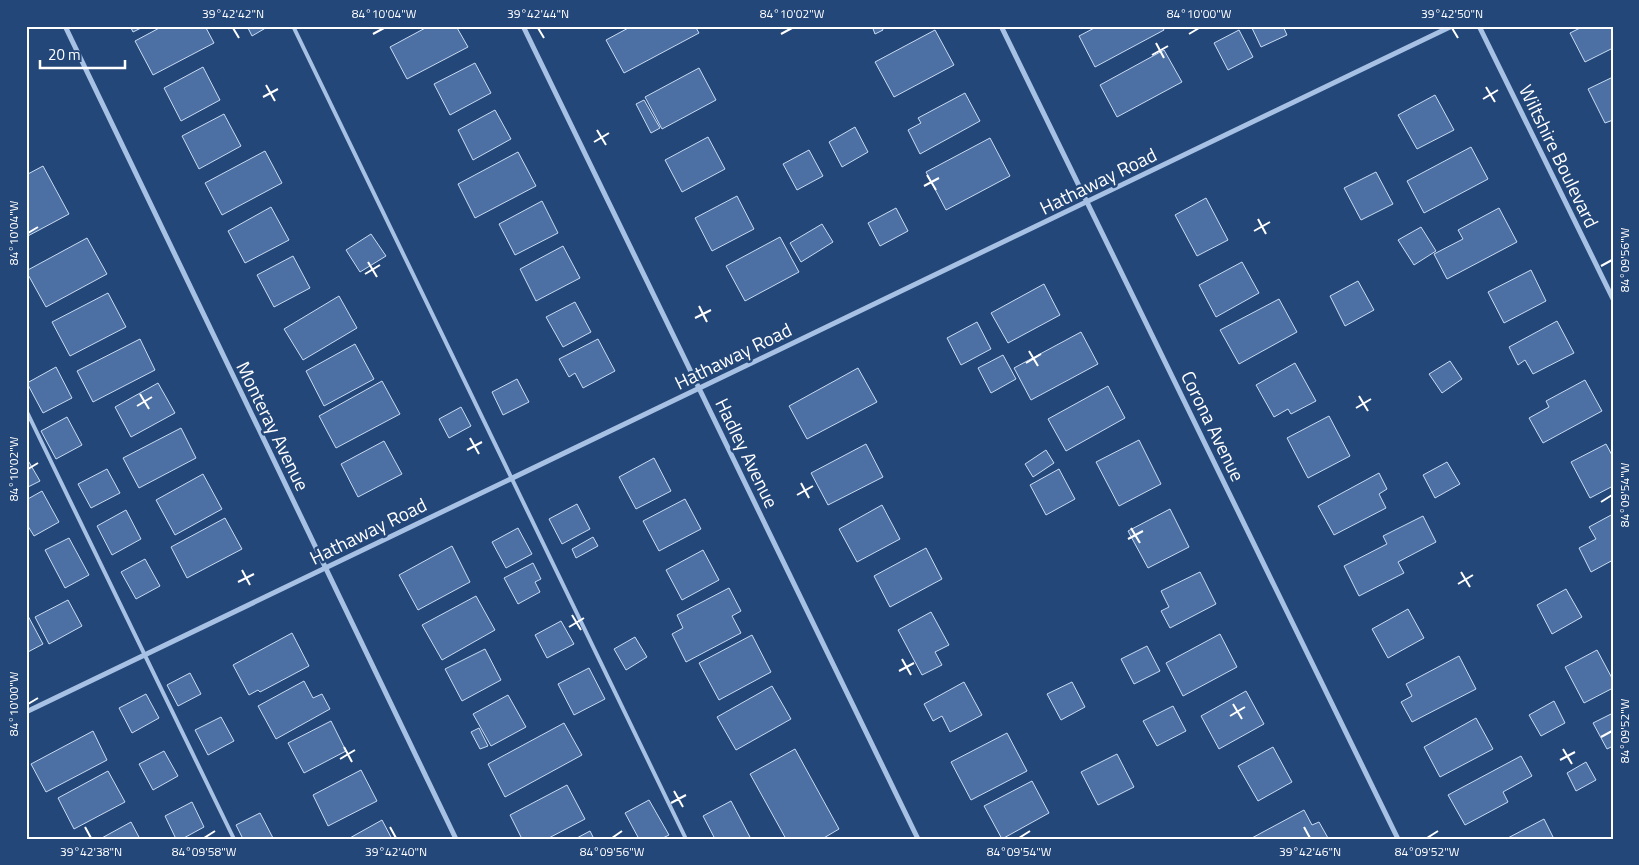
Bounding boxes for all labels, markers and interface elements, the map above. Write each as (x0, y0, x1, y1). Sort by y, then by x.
text: 39°42'42"N (202, 4, 264, 23)
text: 84°10'04"W (352, 4, 417, 23)
text: 39°42'44"N (507, 4, 569, 23)
text: 84°10'02"W (760, 4, 825, 23)
text: 84°10'00"W (1167, 4, 1232, 23)
text: 39°42'50"N (1421, 4, 1483, 23)
scale bar (40, 38, 125, 70)
text: 20 m (48, 43, 81, 66)
street label: Wiltshire Boulevard (1512, 79, 1607, 232)
street label: Hathaway Road (1034, 140, 1161, 221)
text: 84°10'04"W (4, 200, 23, 265)
text: 84°09'56"W (1615, 227, 1634, 292)
street label: Hathaway Road (669, 315, 796, 396)
street label: Monteray Avenue (229, 356, 317, 496)
street label: Corona Avenue (1174, 366, 1253, 486)
street label: Hadley Avenue (708, 393, 787, 513)
text: 84°10'02"W (4, 436, 23, 501)
text: 84°09'54"W (1615, 462, 1634, 527)
street label: Hathaway Road (304, 490, 431, 571)
text: 84°10'00"W (4, 671, 23, 736)
text: 84°09'52"W (1615, 698, 1634, 763)
text: 39°42'38"N (60, 842, 122, 861)
text: 84°09'58"W (172, 842, 237, 861)
text: 39°42'40"N (365, 842, 427, 861)
text: 84°09'56"W (580, 842, 645, 861)
text: 84°09'54"W (987, 842, 1052, 861)
text: 39°42'46"N (1279, 842, 1341, 861)
text: 84°09'52"W (1395, 842, 1460, 861)

